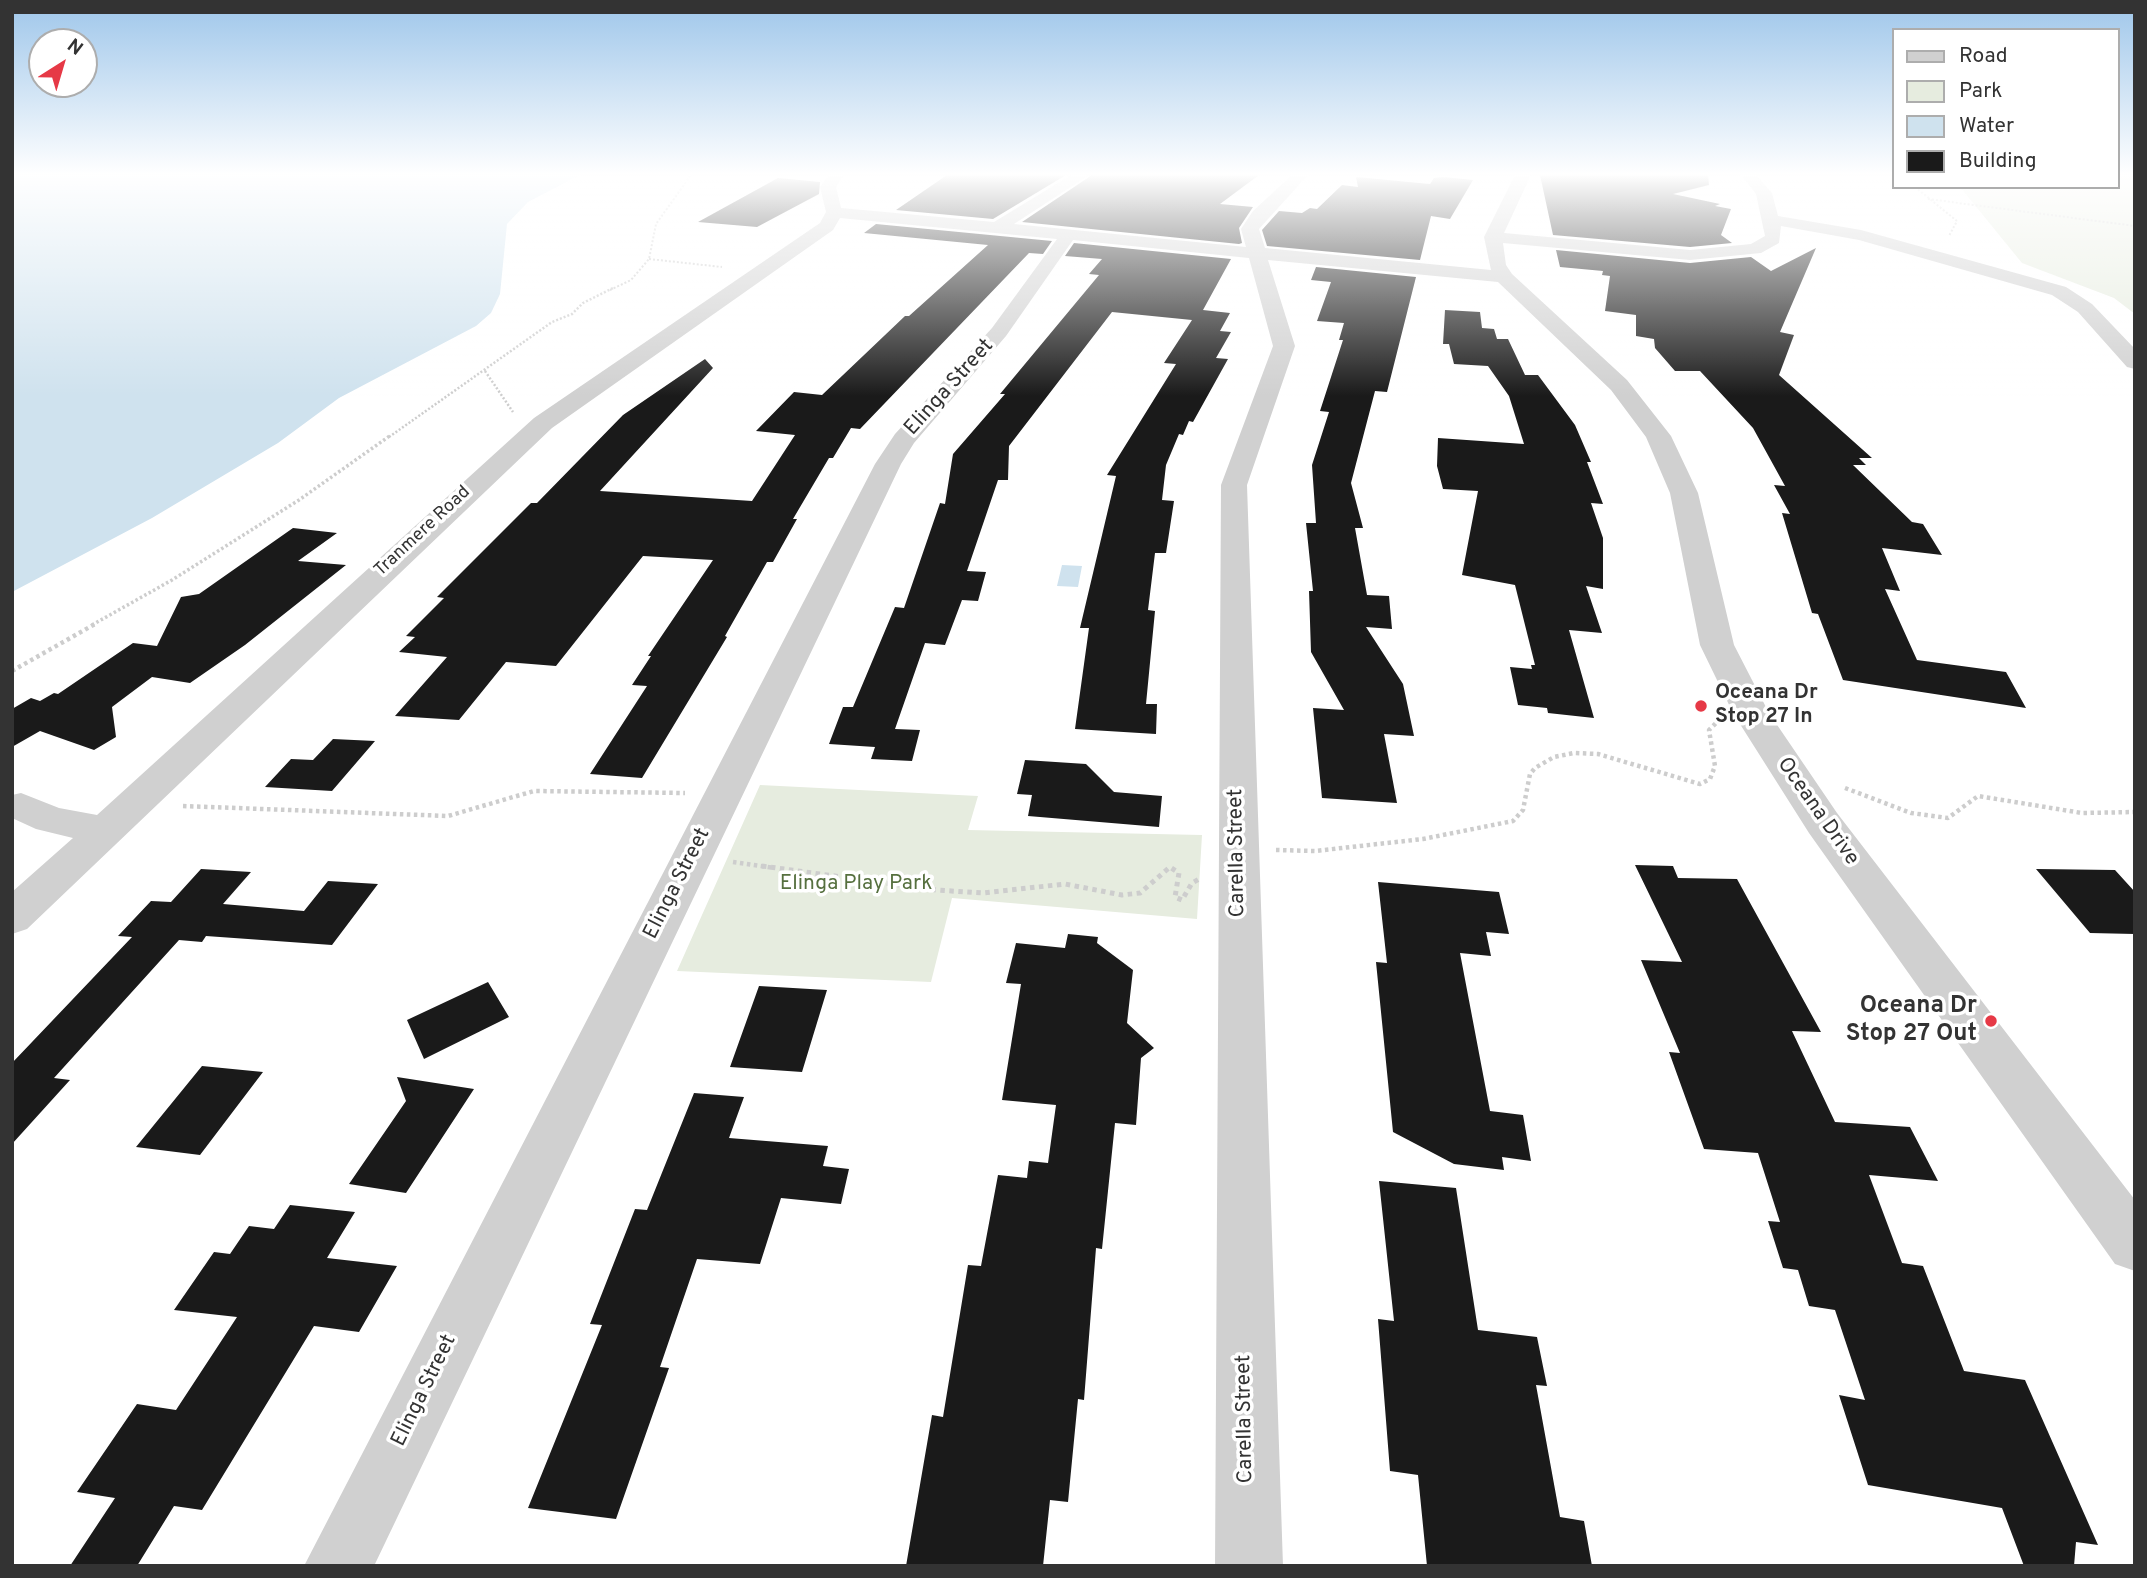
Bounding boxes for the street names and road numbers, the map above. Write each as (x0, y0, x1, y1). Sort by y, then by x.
street label: Elinga Street (900, 334, 1000, 442)
street label: Tranmere Road (371, 482, 475, 582)
street label: Oceana Drive (1771, 753, 1863, 871)
street label: Carella Street (1224, 788, 1252, 918)
street label: Elinga Street (639, 824, 717, 944)
street label: Elinga Street (387, 1331, 463, 1451)
street label: Carella Street (1232, 1354, 1260, 1484)

